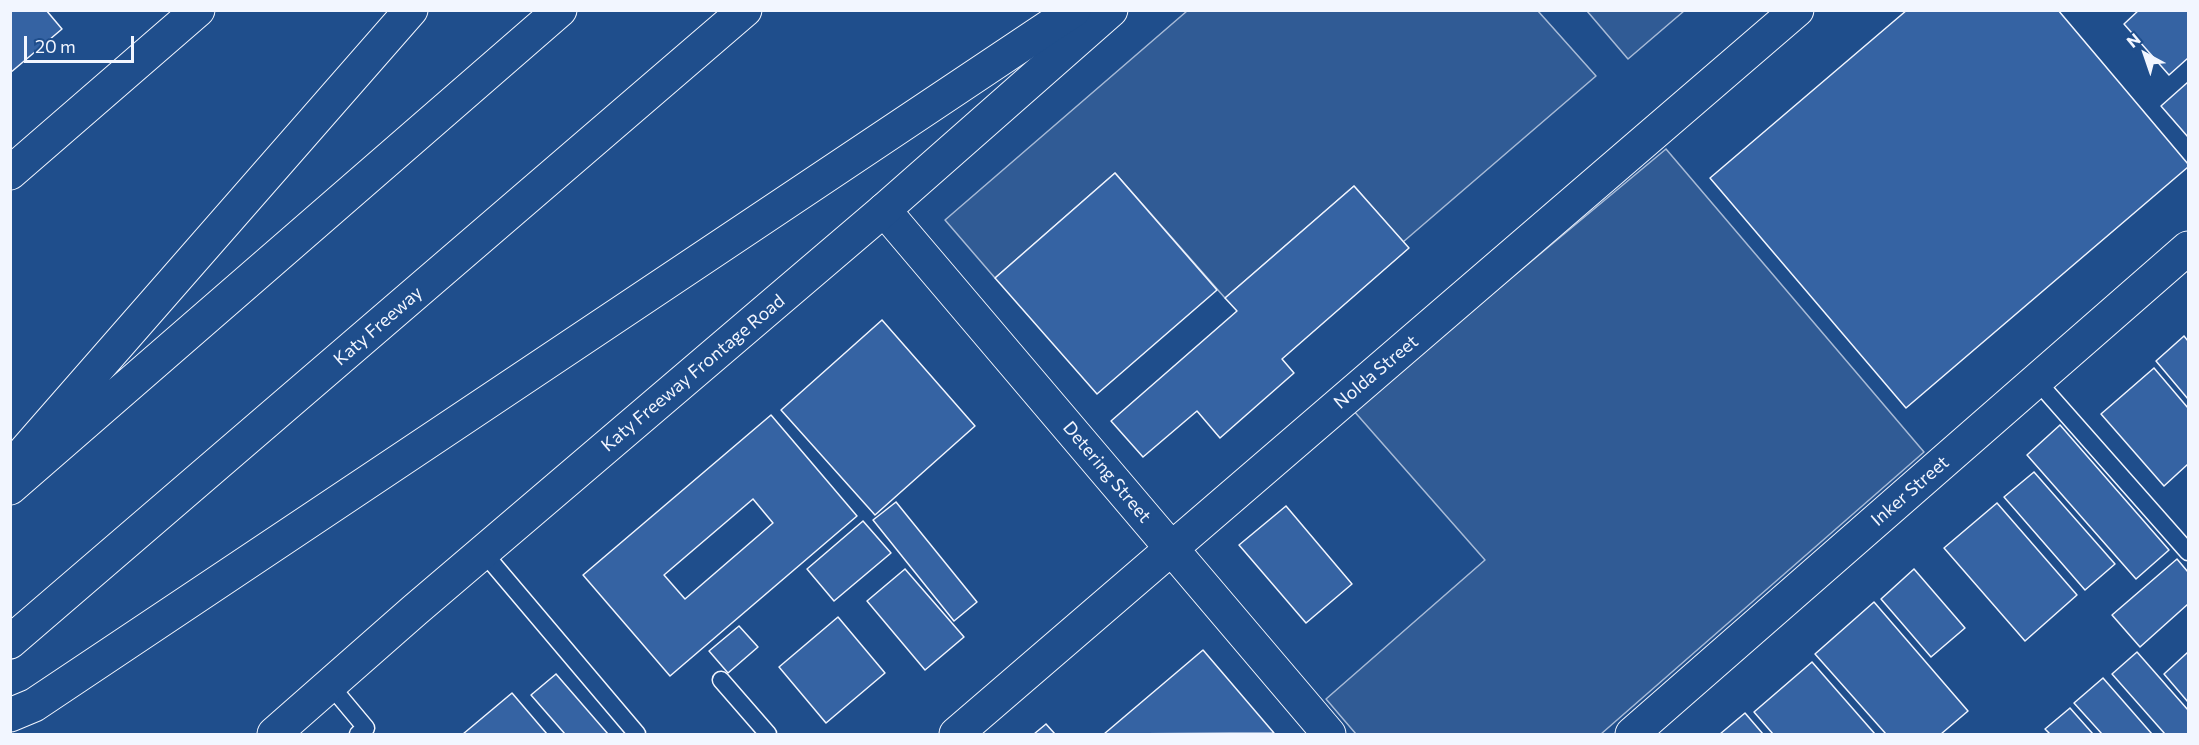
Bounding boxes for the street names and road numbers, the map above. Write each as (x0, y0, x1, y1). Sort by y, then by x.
street label: Katy Freeway (329, 282, 427, 370)
street label: Katy Freeway Frontage Road (597, 290, 789, 456)
street label: Nolda Street (1330, 331, 1422, 413)
street label: Detering Street (1058, 417, 1156, 527)
street label: Inker Street (1867, 451, 1953, 531)

